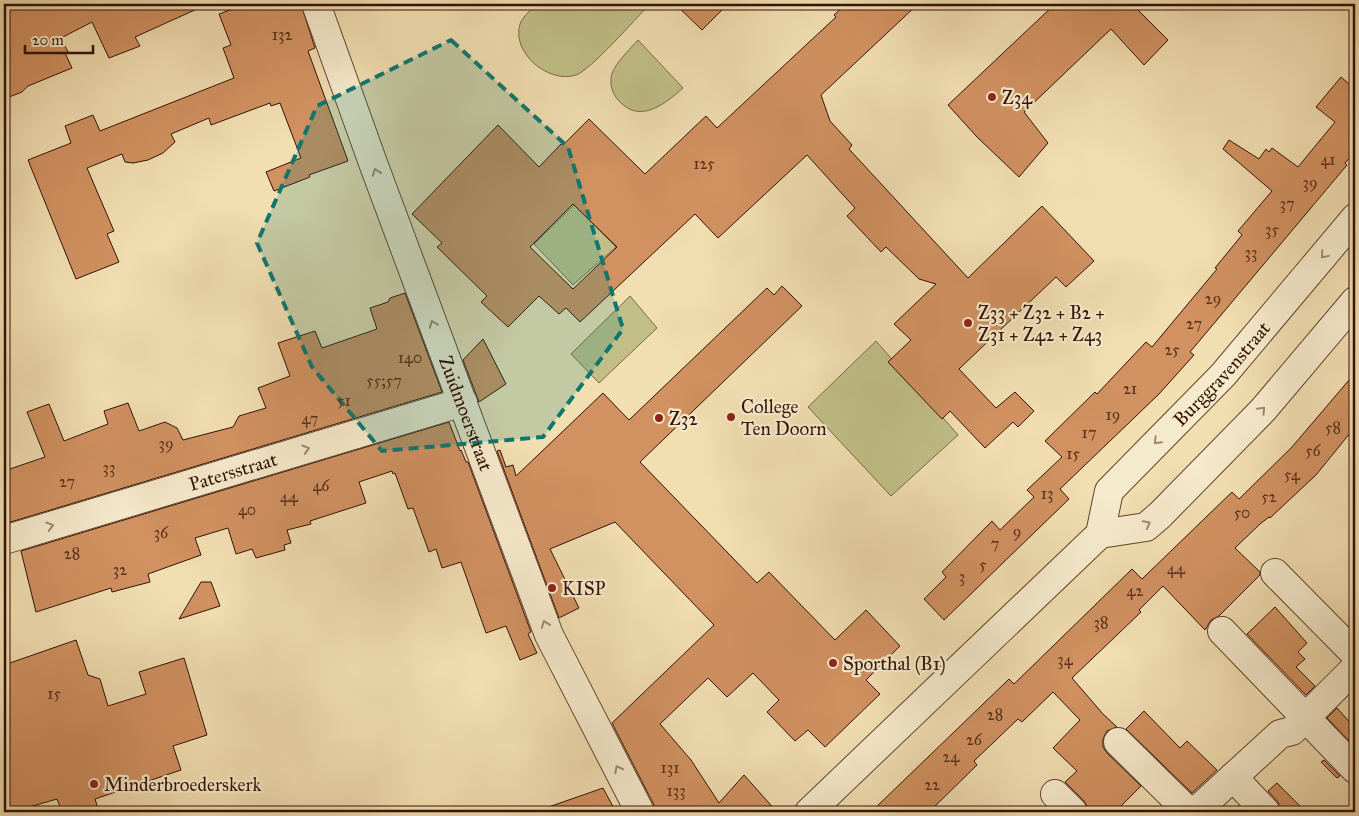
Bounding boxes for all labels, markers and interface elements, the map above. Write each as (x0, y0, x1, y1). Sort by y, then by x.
scale bar (25, 22, 92, 54)
house number: 132 (272, 25, 292, 44)
text: 20 m (32, 31, 64, 49)
place label: Z34 (1002, 86, 1032, 109)
marker: Z34 (986, 91, 998, 103)
house number: 41 (1320, 150, 1336, 169)
house number: 125 (693, 154, 715, 173)
one-way arrow (372, 168, 382, 177)
house number: 39 (1303, 173, 1318, 192)
house number: 37 (1280, 194, 1294, 213)
house number: 35 (1265, 220, 1279, 239)
house number: 33 (1245, 243, 1257, 262)
one-way arrow (1321, 250, 1330, 259)
house number: 29 (1205, 289, 1221, 308)
place label: Z33 + Z32 + B2 + Z31 + Z42 + Z43 (978, 301, 1105, 346)
house number: 27 (1186, 314, 1202, 333)
marker: Z33 + Z32 + B2 + Z31 + Z42 + Z43 (962, 317, 974, 329)
street label: Burggravenstraat (1168, 317, 1275, 431)
one-way arrow (429, 320, 439, 329)
house number: 25 (1164, 340, 1180, 359)
house number: 140 (398, 348, 422, 367)
street label: Zuidmoerstraat (434, 353, 498, 474)
house number: 55;57 (366, 371, 402, 390)
house number: 21 (1123, 379, 1137, 398)
house number: 51 (337, 391, 351, 410)
place label: College Ten Doorn (741, 395, 827, 440)
house number: 19 (1106, 405, 1120, 424)
place label: Z32 (669, 407, 698, 430)
one-way arrow (1256, 407, 1265, 416)
house number: 47 (302, 409, 318, 428)
marker: College Ten Doorn (725, 411, 737, 423)
marker: Z32 (653, 412, 665, 424)
house number: 58 (1325, 418, 1341, 437)
house number: 17 (1082, 423, 1096, 442)
house number: 39 (159, 434, 174, 453)
one-way arrow (1154, 435, 1163, 444)
house number: 56 (1305, 441, 1322, 460)
one-way arrow (302, 444, 310, 454)
house number: 15 (1066, 444, 1080, 463)
street label: Patersstraat (186, 447, 280, 496)
house number: 33 (103, 458, 115, 477)
house number: 54 (1284, 465, 1301, 484)
house number: 27 (59, 472, 75, 491)
house number: 46 (312, 476, 330, 495)
house number: 13 (1041, 484, 1053, 503)
house number: 44 (280, 487, 299, 506)
house number: 52 (1261, 487, 1277, 506)
house number: 40 (238, 500, 256, 519)
house number: 50 (1234, 503, 1250, 522)
one-way arrow (1141, 520, 1150, 530)
one-way arrow (46, 522, 54, 532)
house number: 9 (1013, 522, 1021, 541)
house number: 36 (154, 523, 169, 542)
house number: 7 (991, 534, 999, 553)
house number: 28 (64, 544, 80, 563)
house number: 5 (979, 555, 987, 574)
house number: 44 (1167, 559, 1186, 578)
house number: 32 (113, 560, 127, 579)
house number: 3 (959, 567, 965, 586)
place label: KISP (562, 577, 606, 600)
house number: 42 (1127, 581, 1144, 600)
marker: KISP (546, 582, 558, 594)
house number: 38 (1094, 613, 1108, 632)
one-way arrow (541, 620, 551, 629)
house number: 34 (1057, 650, 1074, 669)
place label: Sporthal (B1) (843, 652, 946, 676)
marker: Sporthal (B1) (827, 657, 839, 669)
house number: 15 (47, 684, 61, 703)
house number: 28 (987, 705, 1003, 724)
house number: 26 (966, 730, 983, 749)
house number: 24 (943, 747, 960, 766)
house number: 131 (660, 758, 680, 777)
one-way arrow (614, 765, 624, 774)
place label: Minderbroederskerk (104, 773, 261, 796)
house number: 22 (924, 775, 940, 794)
marker: Minderbroederskerk (88, 778, 100, 790)
house number: 133 (666, 781, 686, 800)

